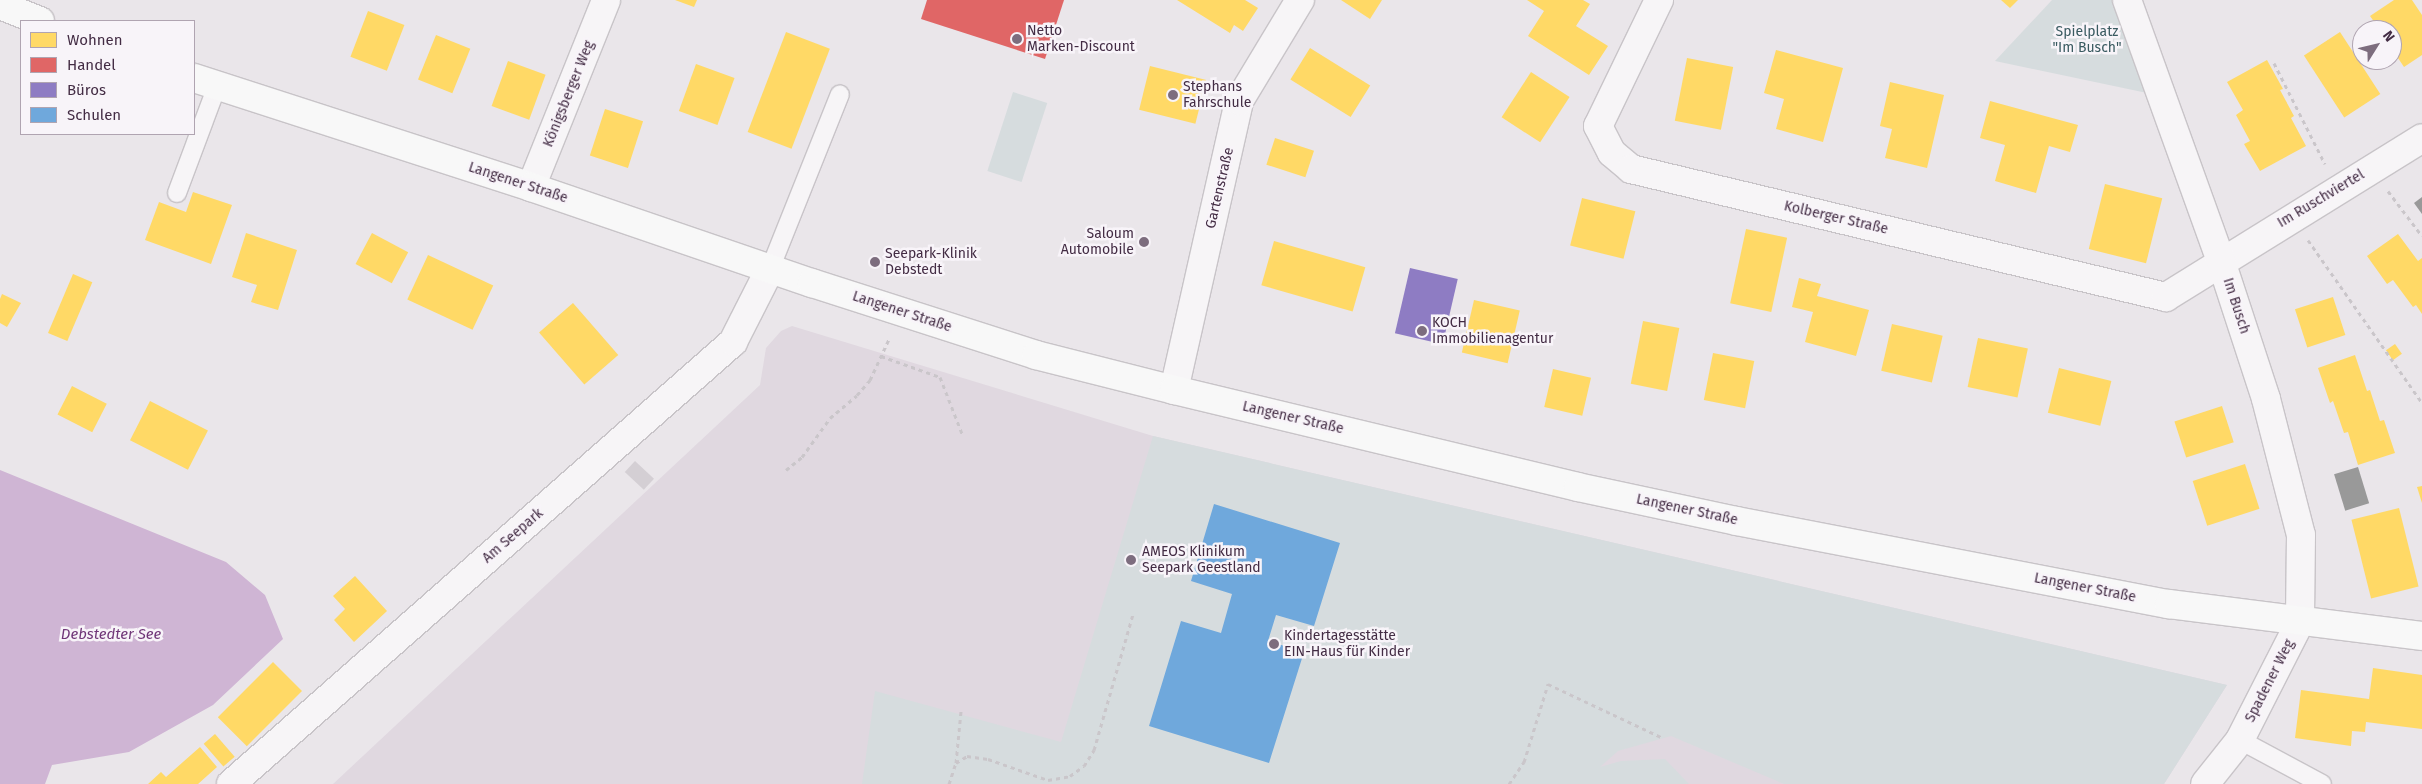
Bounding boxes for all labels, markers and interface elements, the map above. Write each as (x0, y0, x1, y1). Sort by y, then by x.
legend (20, 20, 195, 135)
north arrow (2352, 20, 2402, 70)
place label: Netto Marken-Discount (1027, 23, 1135, 56)
park label: Spielplatz "Im Busch" (2053, 24, 2121, 56)
text: N (2379, 28, 2398, 45)
text: Wohnen (67, 31, 123, 49)
marker: Netto Marken-Discount (1011, 33, 1023, 45)
street label: Königsberger Weg (540, 38, 598, 150)
text: Handel (67, 56, 116, 74)
place label: Stephans Fahrschule (1183, 79, 1251, 111)
text: Büros (67, 81, 106, 99)
marker: Stephans Fahrschule (1167, 89, 1179, 101)
text: Schulen (67, 106, 121, 124)
street label: Gartenstraße (1203, 146, 1237, 230)
street label: Langener Straße (466, 159, 570, 207)
street label: Im Ruschviertel (2275, 167, 2367, 231)
street label: Kolberger Straße (1782, 198, 1890, 238)
place label: Saloum Automobile (1061, 226, 1134, 258)
marker: Saloum Automobile (1138, 236, 1150, 248)
place label: Seepark-Klinik Debstedt (885, 246, 977, 278)
marker: Seepark-Klinik Debstedt (869, 256, 881, 268)
street label: Im Busch (2219, 276, 2253, 336)
street label: Langener Straße (850, 288, 954, 336)
place label: KOCH Immobilienagentur (1432, 315, 1553, 348)
marker: KOCH Immobilienagentur (1416, 325, 1428, 337)
street label: Langener Straße (1241, 398, 1345, 438)
street label: Langener Straße (1635, 491, 1739, 529)
street label: Am Seepark (479, 505, 547, 567)
place label: AMEOS Klinikum Seepark Geestland (1142, 544, 1261, 576)
marker: AMEOS Klinikum Seepark Geestland (1124, 553, 1138, 567)
street label: Langener Straße (2033, 570, 2137, 606)
water label: Debstedter See (61, 626, 161, 644)
place label: Kindertagesstätte EIN-Haus für Kinder (1284, 628, 1410, 660)
street label: Spadener Weg (2242, 637, 2298, 725)
marker: Kindertagesstätte EIN-Haus für Kinder (1268, 638, 1280, 650)

